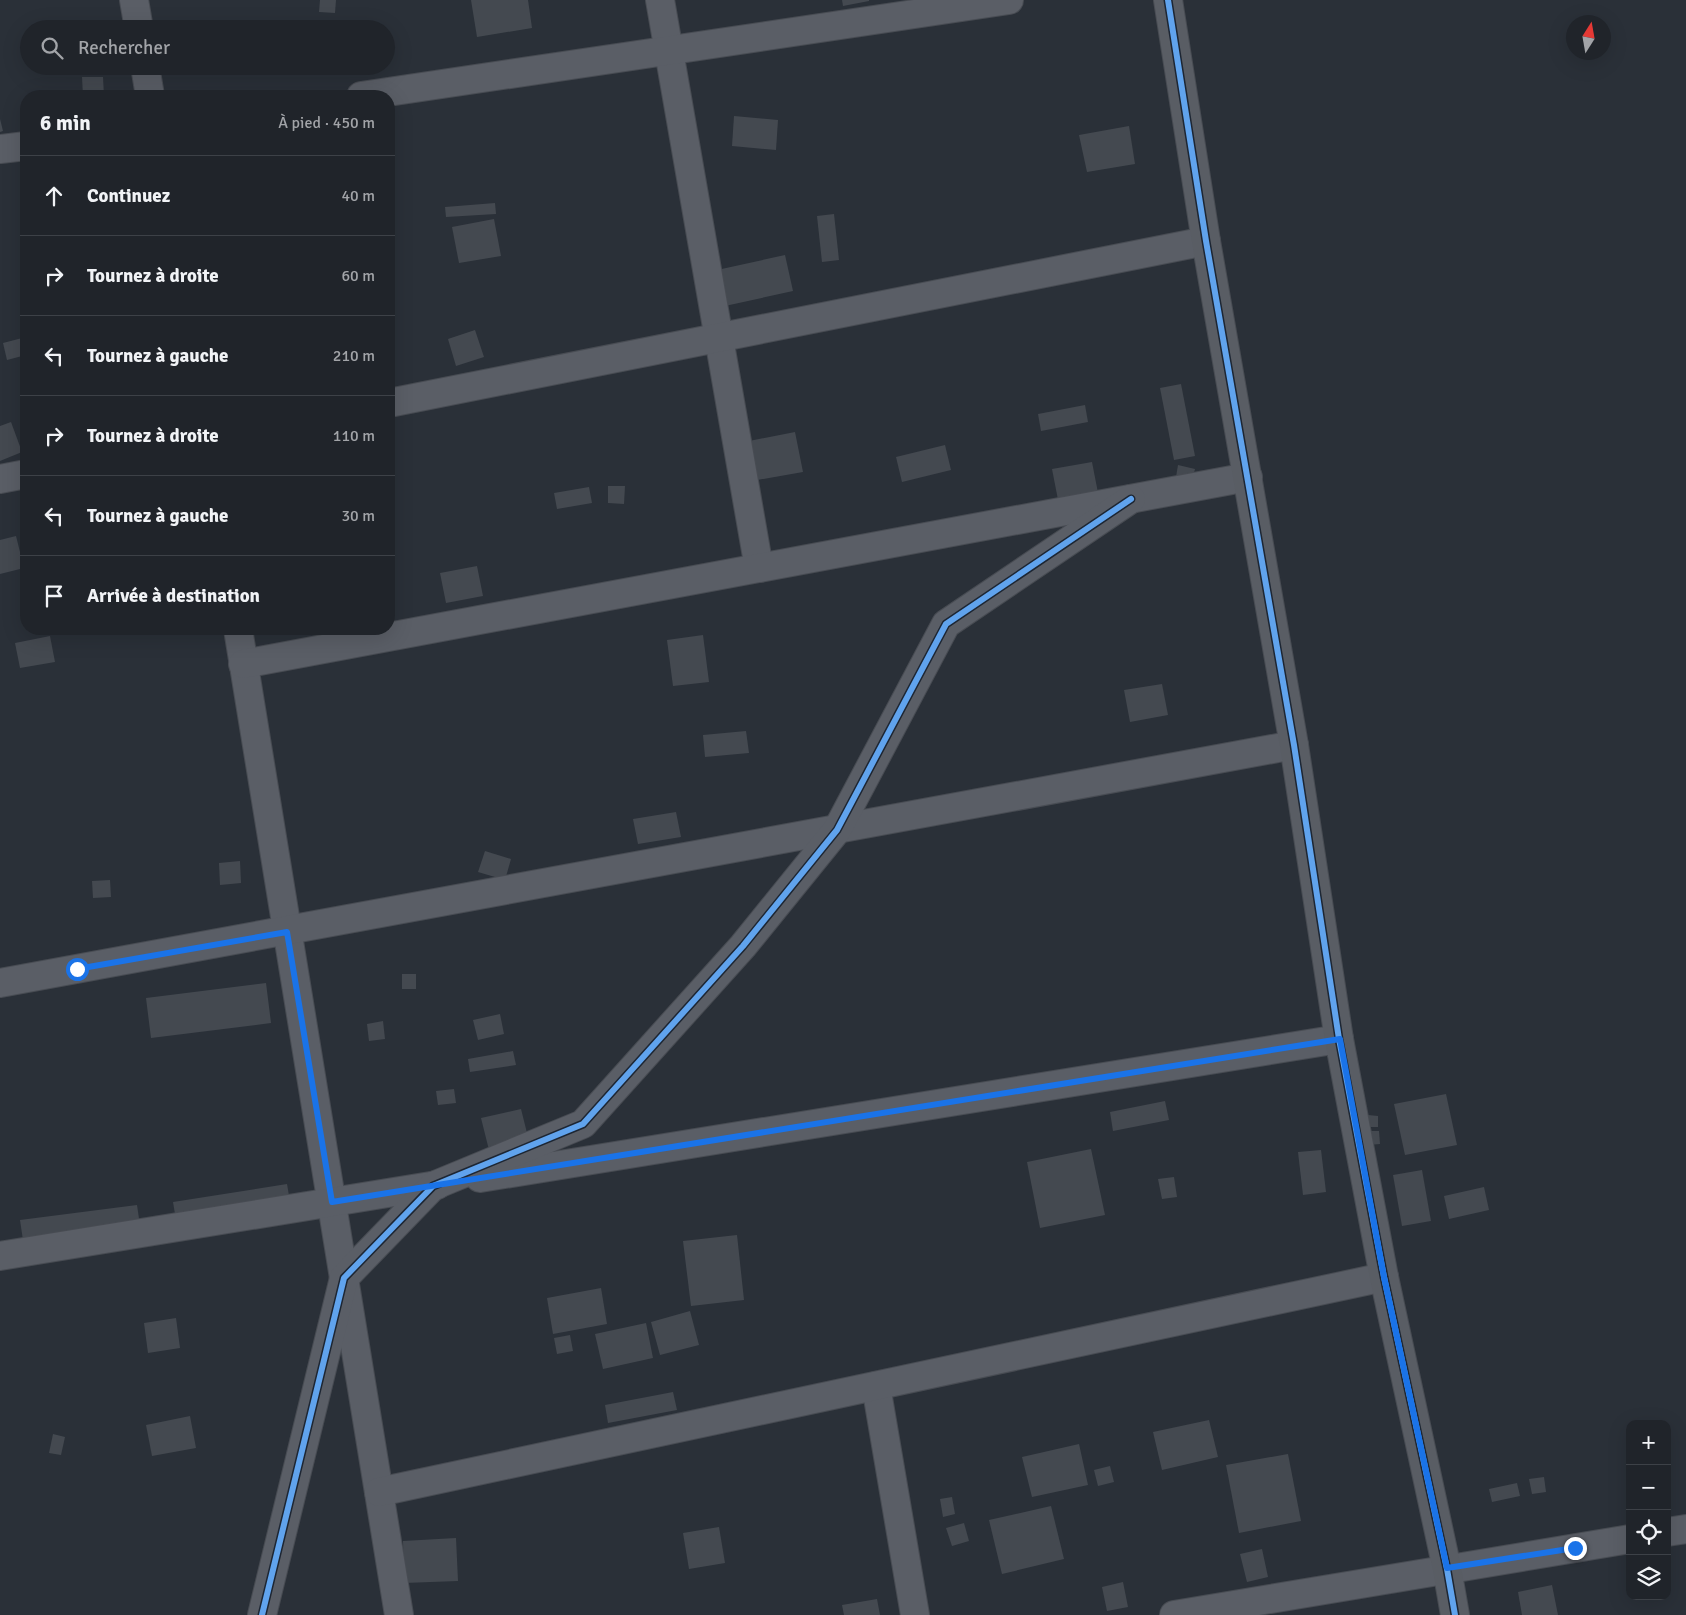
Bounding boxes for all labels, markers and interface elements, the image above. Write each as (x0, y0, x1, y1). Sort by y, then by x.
north arrow (1566, 15, 1611, 60)
search box (20, 20, 395, 75)
icon: search (38, 34, 66, 62)
text: Rechercher (78, 36, 170, 60)
text: 6 min (40, 110, 91, 136)
text: À pied · 450 m (278, 113, 375, 133)
icon: ahead (40, 182, 68, 210)
text: Continuez (87, 184, 170, 208)
text: 40 m (341, 186, 375, 206)
icon: right (40, 262, 68, 290)
text: Tournez à droite (87, 264, 219, 288)
text: 60 m (341, 266, 375, 286)
icon: left (40, 342, 68, 370)
text: Tournez à gauche (87, 344, 228, 368)
text: 210 m (333, 346, 375, 366)
icon: right (40, 422, 68, 450)
text: Tournez à droite (87, 424, 219, 448)
text: 110 m (333, 426, 375, 446)
icon: left (40, 502, 68, 530)
text: Tournez à gauche (87, 504, 228, 528)
text: 30 m (341, 506, 375, 526)
icon: arrive (40, 582, 68, 610)
text: Arrivée à destination (87, 584, 260, 608)
route start (66, 958, 89, 981)
map controls (1626, 1420, 1671, 1600)
button: + (1626, 1420, 1671, 1465)
button: − (1626, 1465, 1671, 1510)
button: locate (1626, 1510, 1671, 1555)
route end (1564, 1537, 1587, 1560)
button: layers (1626, 1555, 1671, 1600)

